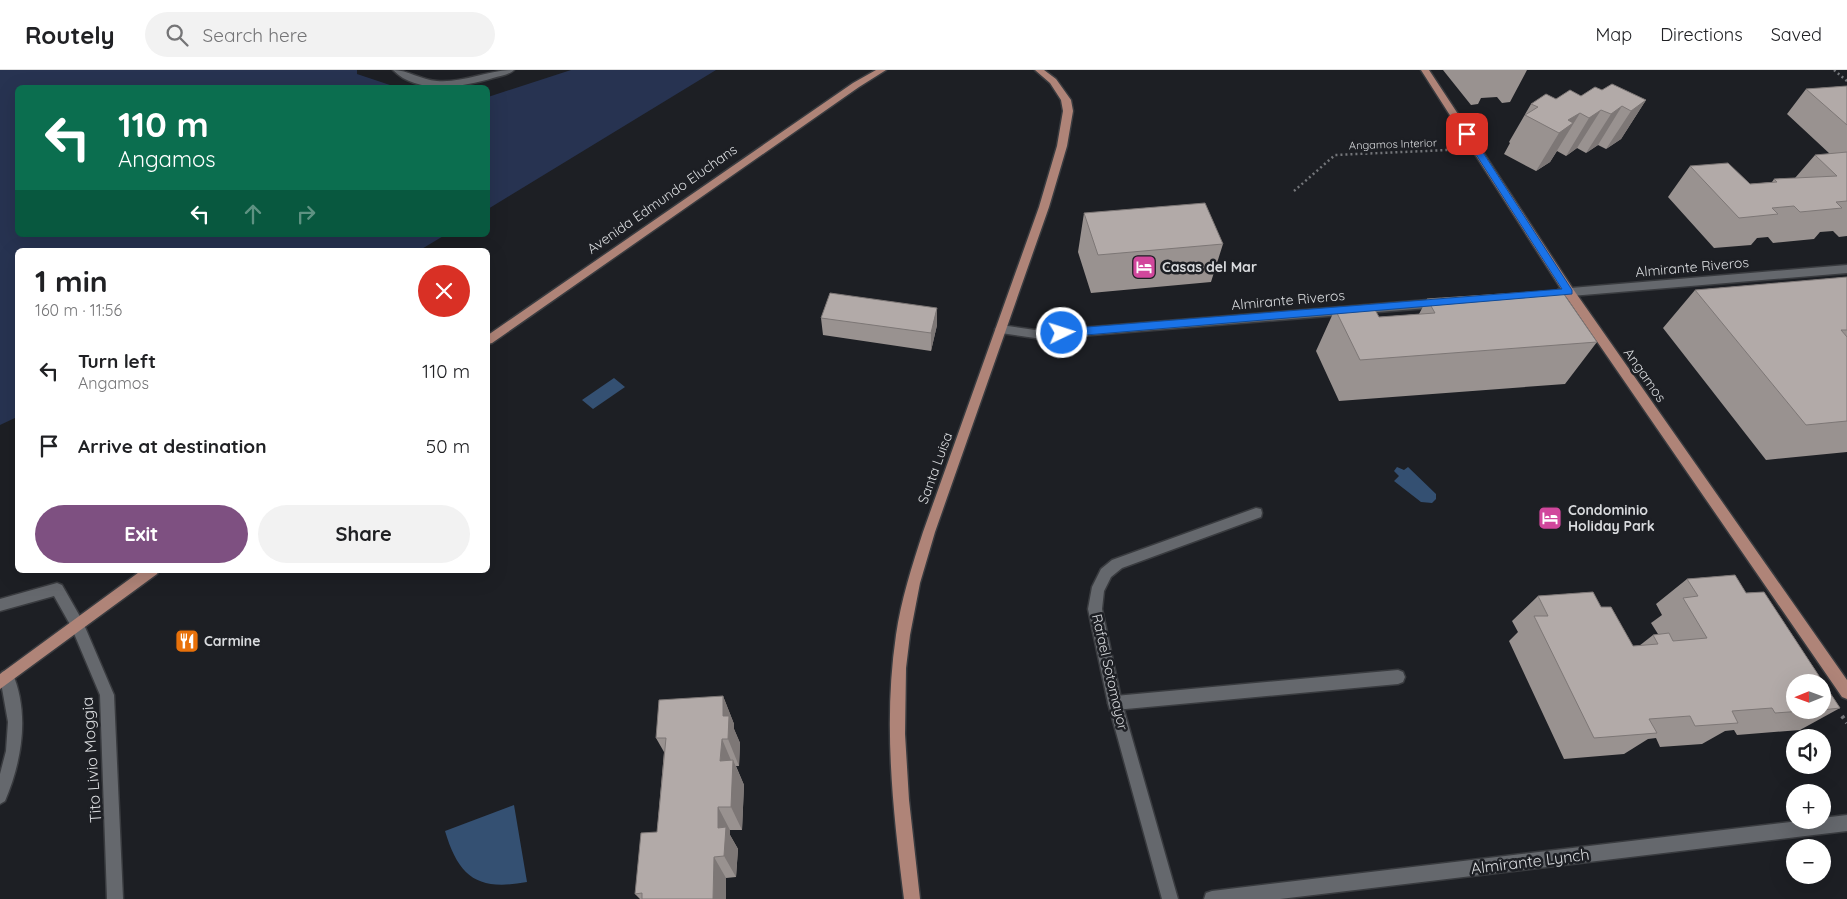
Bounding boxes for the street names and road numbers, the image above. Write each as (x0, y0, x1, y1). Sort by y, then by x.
street label: Angamos Interior (1349, 135, 1438, 153)
street label: Avenida Edmundo Eluchans (583, 140, 741, 258)
street label: Almirante Riveros (1634, 253, 1750, 281)
street label: Almirante Riveros (1230, 286, 1346, 314)
street label: Angamos (1620, 344, 1670, 406)
street label: Santa Luisa (914, 430, 956, 506)
street label: Rafael Sotomayor (1088, 612, 1132, 733)
street label: Tito Livio Moggia (77, 696, 105, 824)
street label: Almirante Lynch (1469, 844, 1591, 878)

